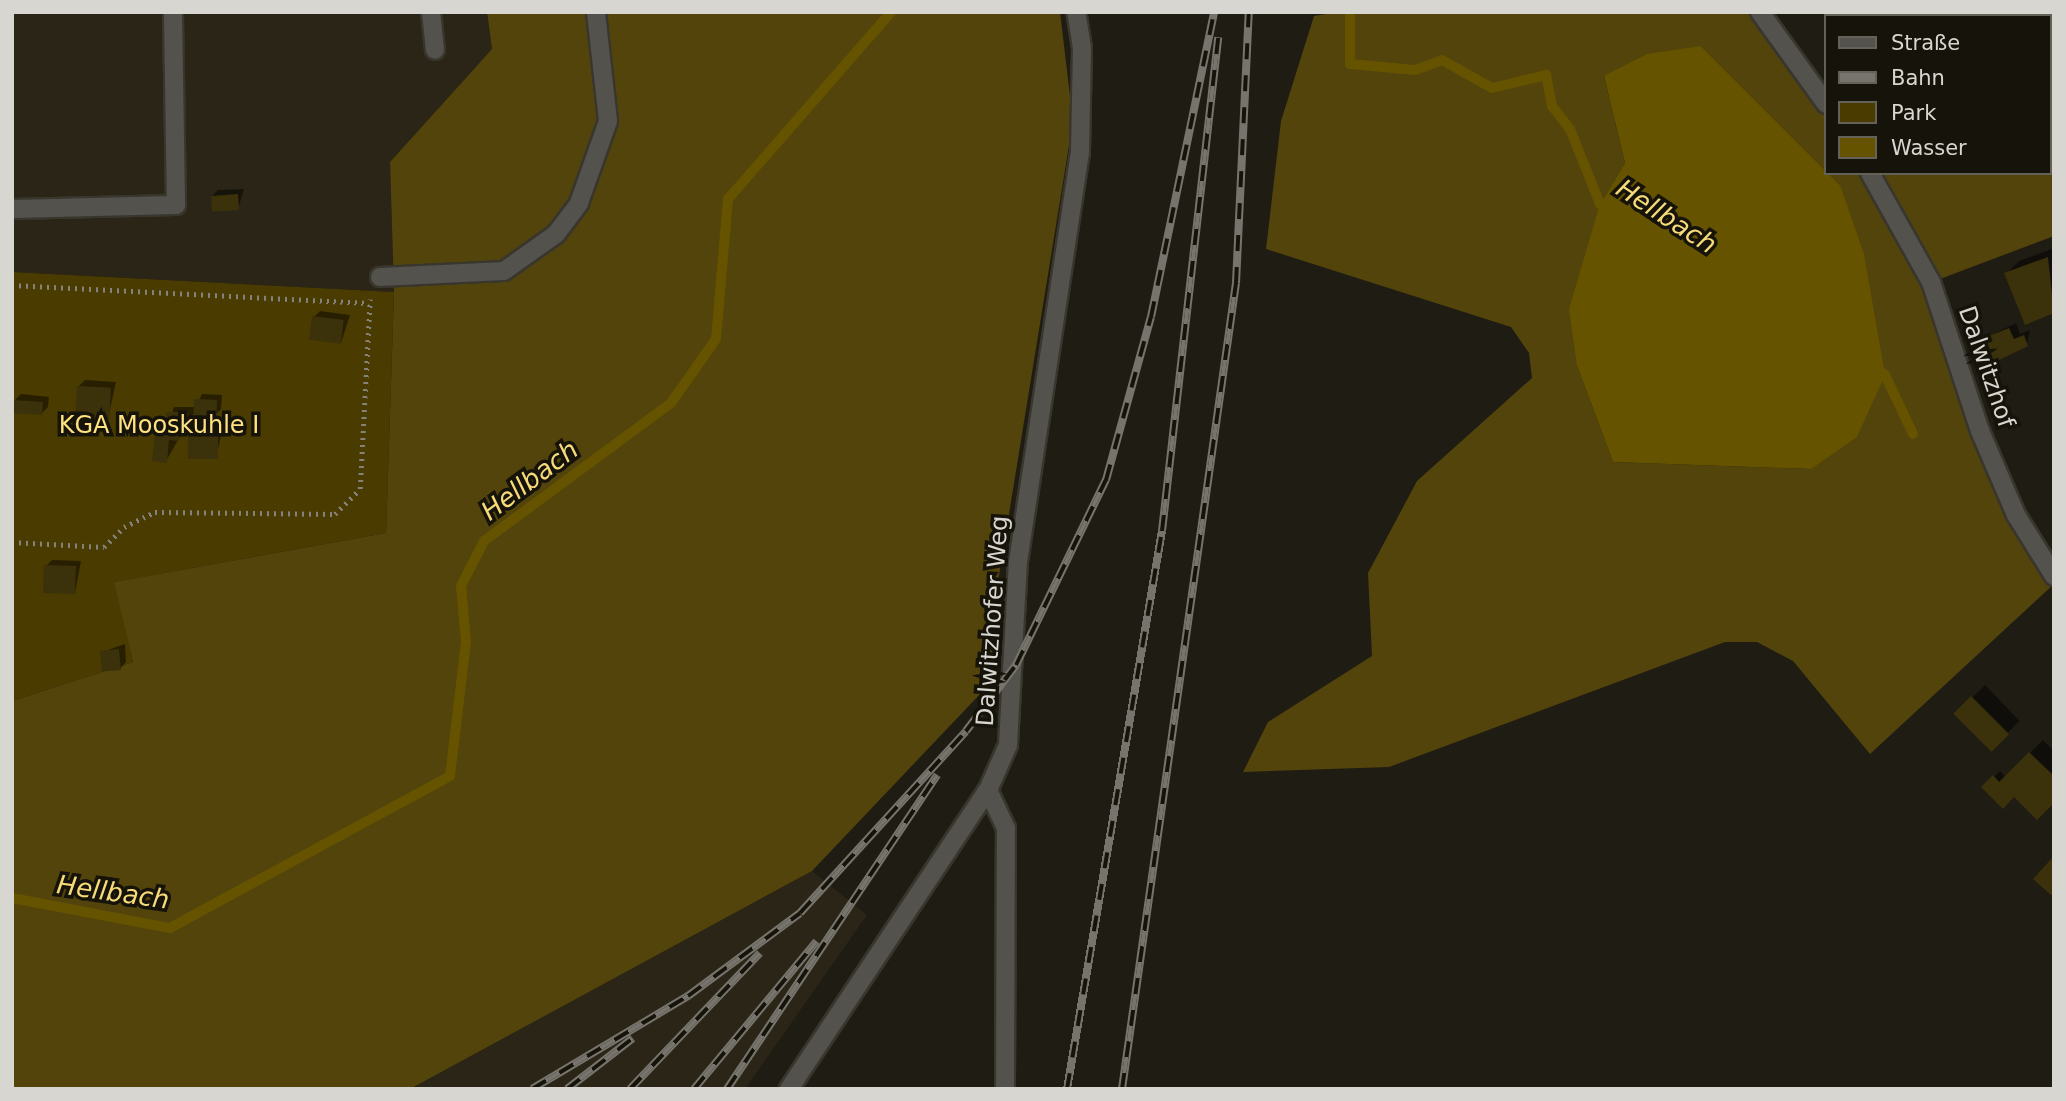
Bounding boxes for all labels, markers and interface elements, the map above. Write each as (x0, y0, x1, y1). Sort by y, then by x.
legend (1825, 14, 2052, 175)
text: Straße (1891, 31, 1960, 55)
text: Bahn (1891, 66, 1945, 90)
text: Park (1891, 101, 1936, 125)
text: Wasser (1891, 136, 1967, 160)
water label: Hellbach (1610, 173, 1722, 261)
street label: Dalwitzhof (1952, 303, 2020, 431)
park label: KGA Mooskuhle I (59, 412, 259, 440)
water label: Hellbach (475, 434, 585, 528)
street label: Dalwitzhofer Weg (971, 515, 1015, 727)
water label: Hellbach (55, 870, 171, 916)

